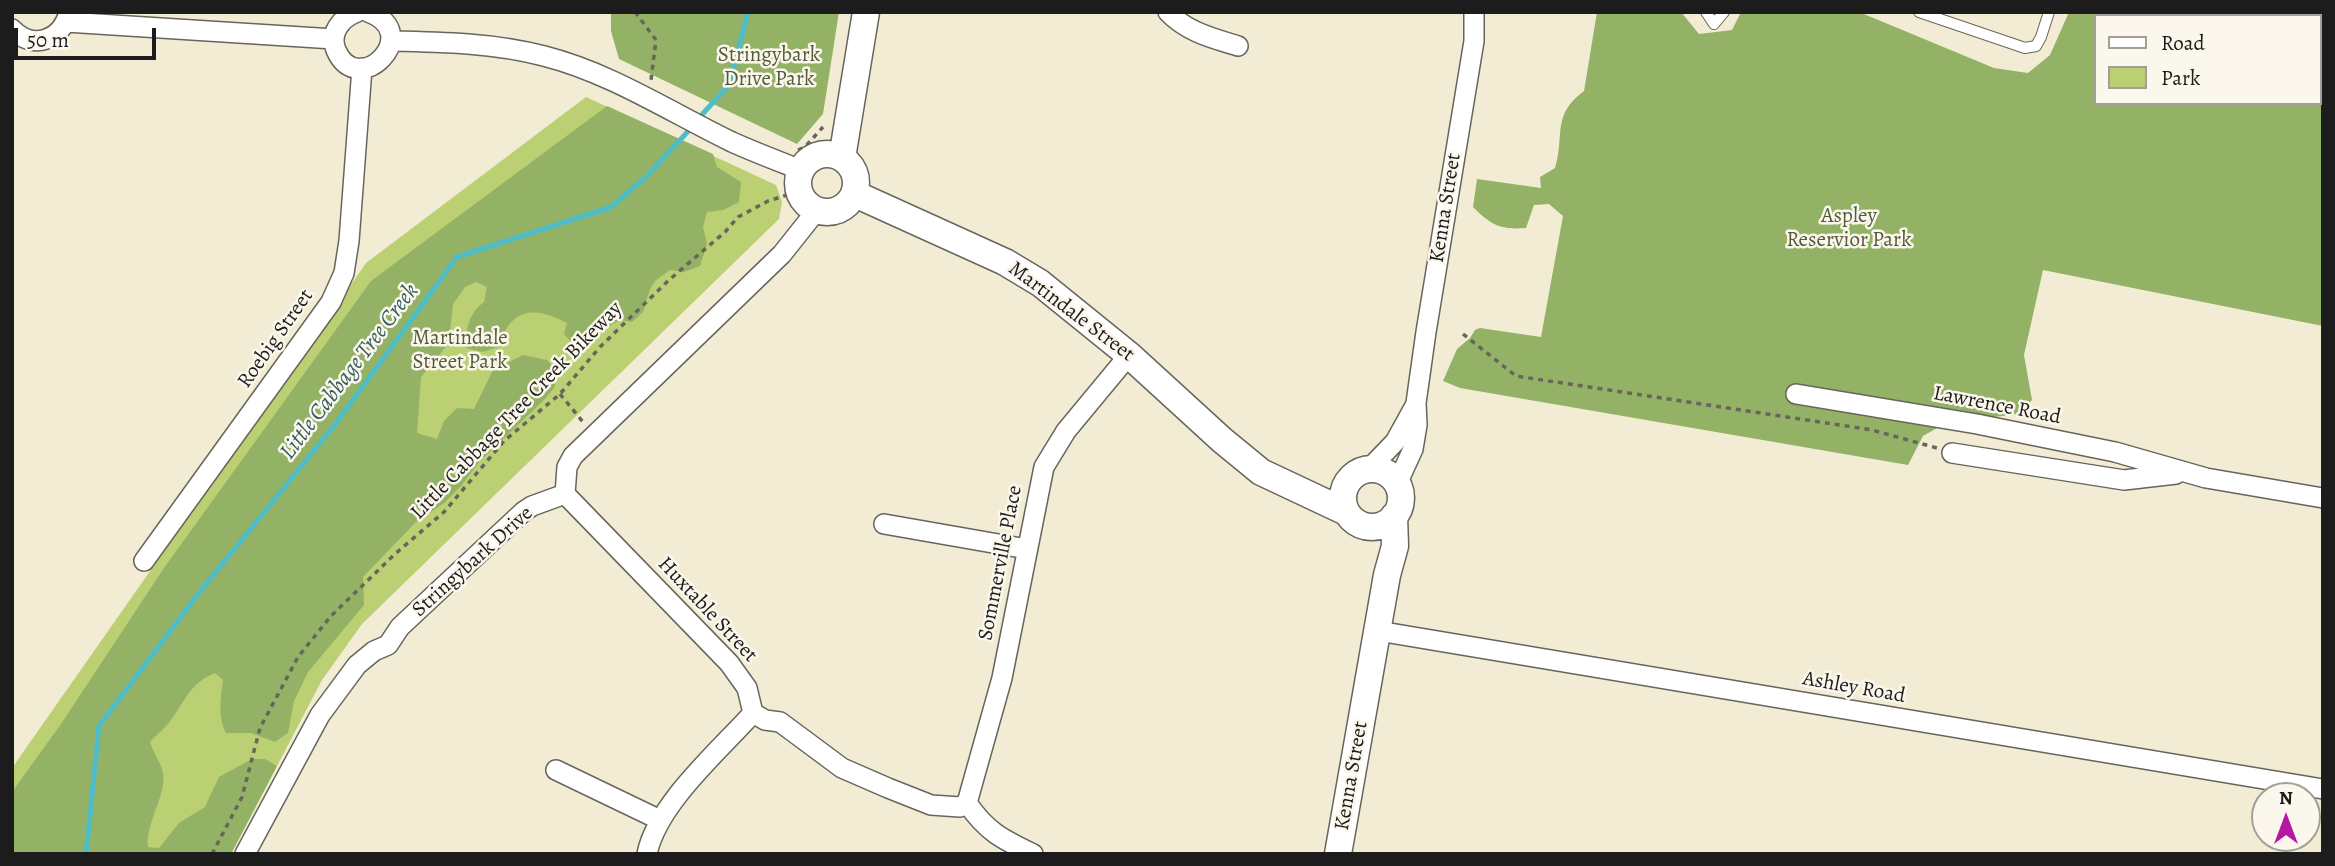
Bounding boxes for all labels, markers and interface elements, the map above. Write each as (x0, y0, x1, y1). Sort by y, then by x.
scale bar (18, 14, 159, 58)
legend (2094, 14, 2321, 105)
text: 50 m (27, 26, 69, 54)
text: Road (2161, 29, 2205, 57)
park label: Stringybark Drive Park (718, 43, 820, 93)
text: Park (2161, 64, 2200, 92)
street label: Kenna Street (1425, 151, 1467, 265)
park label: Aspley Reservior Park (1786, 204, 1912, 254)
street label: Martindale Street (1003, 256, 1139, 368)
water label: Little Cabbage Tree Creek (275, 279, 425, 465)
street label: Roebig Street (233, 285, 319, 393)
street label: Little Cabbage Tree Creek Bikeway (406, 297, 628, 525)
park label: Martindale Street Park (412, 326, 508, 376)
street label: Lawrence Road (1931, 381, 2063, 431)
street label: Sommerville Place (974, 483, 1028, 643)
street label: Stringybark Drive (407, 501, 539, 623)
street label: Huxtable Street (652, 552, 762, 668)
street label: Ashley Road (1801, 667, 1907, 709)
street label: Kenna Street (1330, 719, 1374, 833)
north arrow (2251, 782, 2321, 852)
text: N (2279, 785, 2293, 811)

